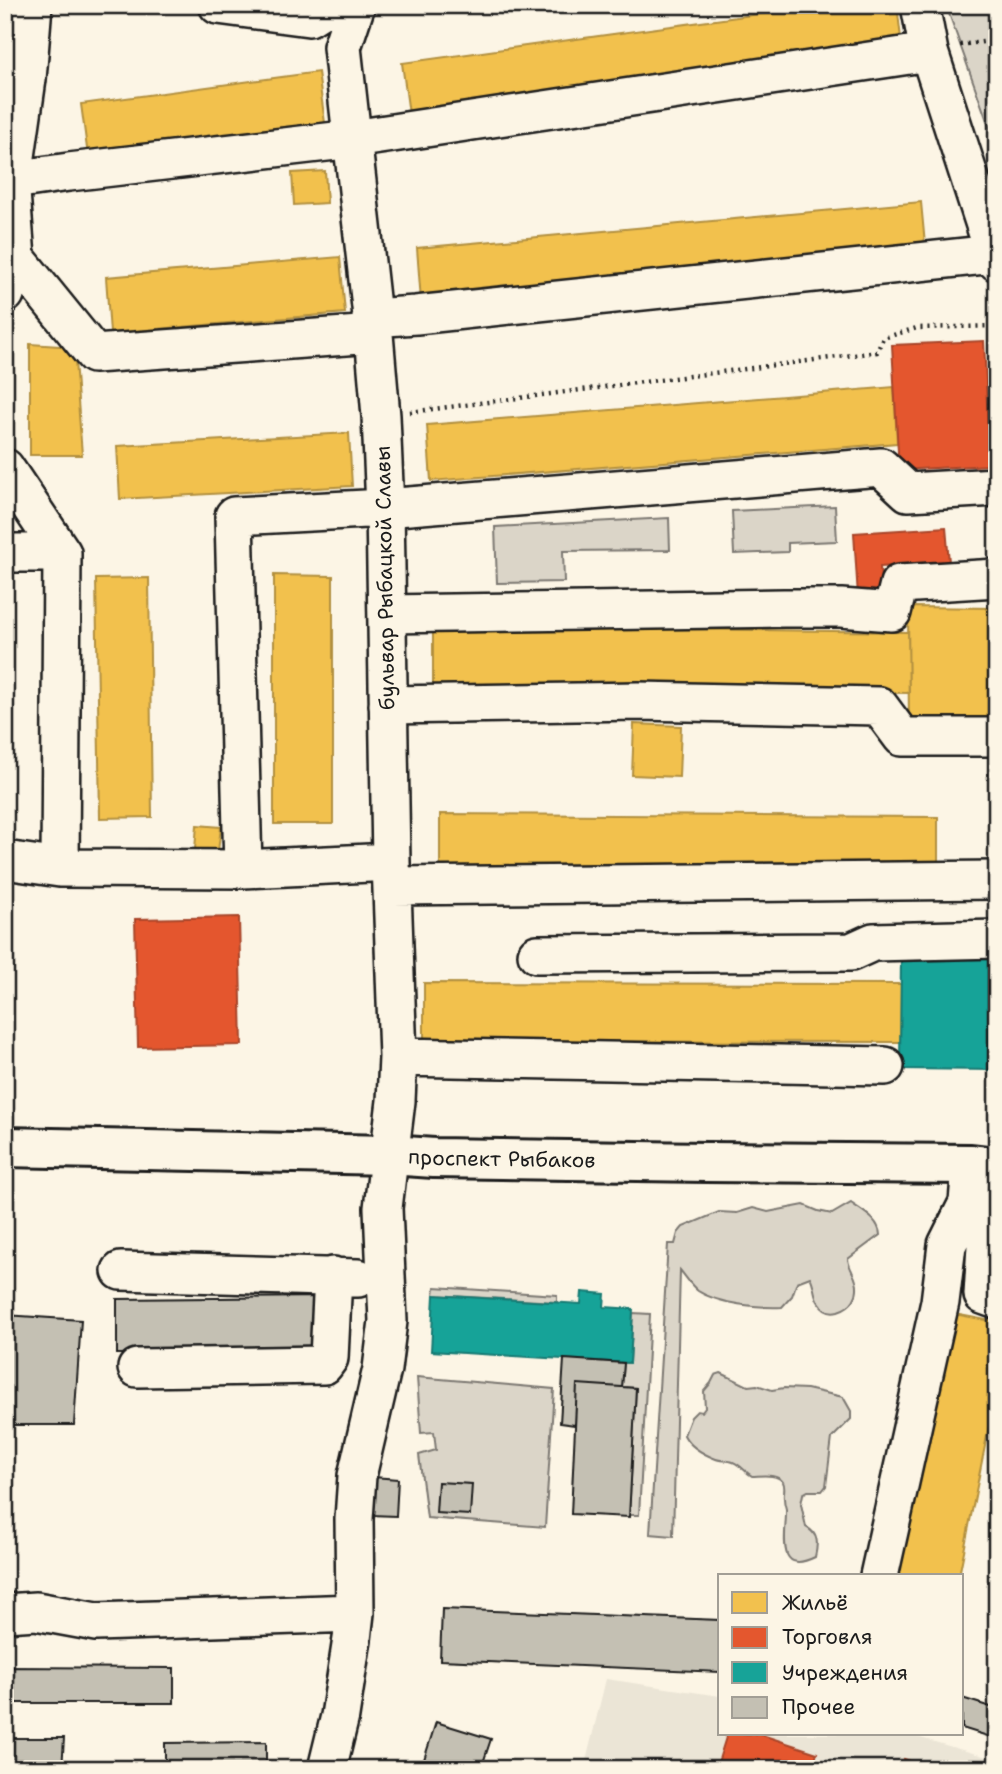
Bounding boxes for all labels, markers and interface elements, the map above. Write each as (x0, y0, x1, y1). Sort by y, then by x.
street label: бульвар Рыбацкой Славы (369, 445, 401, 711)
street label: проспект Рыбаков (407, 1142, 596, 1174)
legend (718, 1574, 964, 1736)
text: Жильё (782, 1589, 848, 1617)
text: Торговля (782, 1623, 872, 1651)
text: Учреждения (782, 1659, 908, 1687)
text: Прочее (782, 1693, 855, 1721)

